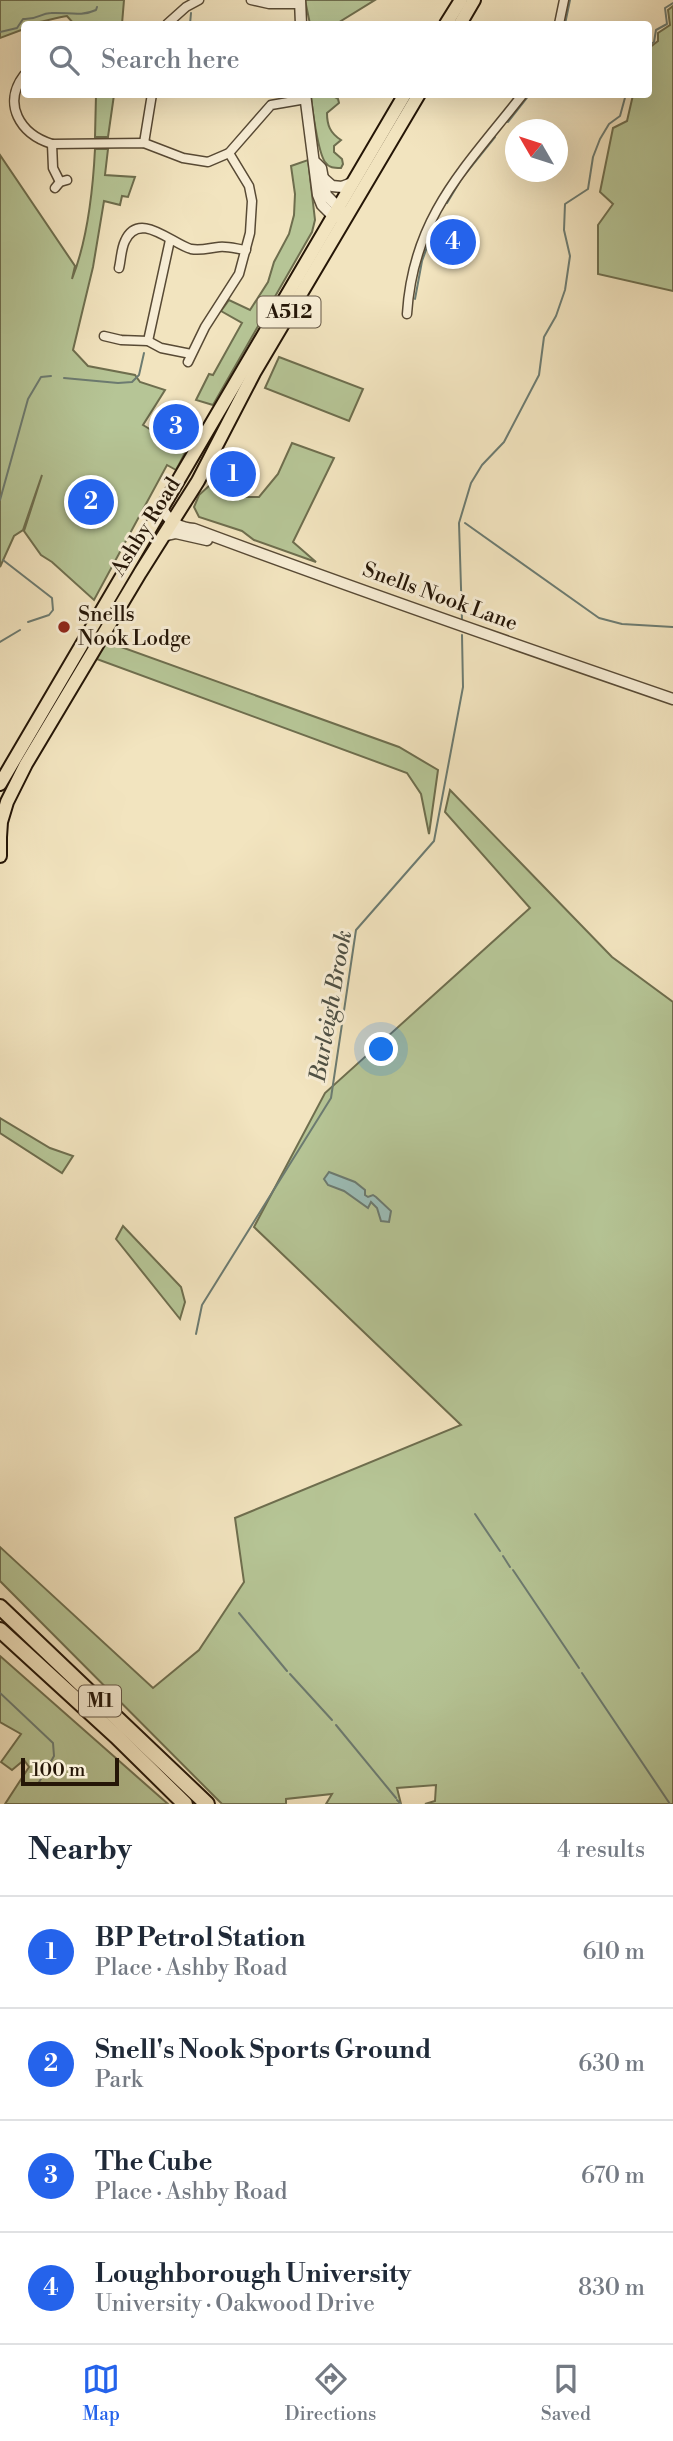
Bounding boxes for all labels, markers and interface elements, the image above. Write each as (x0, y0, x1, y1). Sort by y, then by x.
search box (21, 21, 652, 98)
icon: search (45, 41, 83, 79)
text: Search here (101, 44, 240, 76)
north arrow (505, 119, 568, 182)
pin: 4 (430, 216, 476, 268)
road number: A512 (258, 296, 320, 328)
pin: 3 (153, 401, 199, 453)
pin: 1 (210, 448, 256, 500)
street label: Ashby Road (105, 473, 186, 582)
pin: 2 (68, 476, 114, 528)
street label: Snells Nook Lane (359, 557, 521, 637)
place label: Snells Nook Lodge (78, 602, 191, 652)
marker: Snells Nook Lodge (56, 619, 72, 635)
water label: Burleigh Brook (304, 928, 358, 1085)
your location (364, 1032, 398, 1066)
road number: M1 (79, 1686, 121, 1716)
scale bar (21, 1755, 119, 1787)
text: 100 m (32, 1758, 85, 1782)
text: Nearby (28, 1831, 132, 1869)
text: 4 results (557, 1836, 645, 1864)
text: BP Petrol Station (95, 1922, 306, 1954)
text: 1 (45, 1938, 57, 1966)
text: 610 m (582, 1938, 645, 1966)
text: Place · Ashby Road (95, 1954, 287, 1982)
text: Snell's Nook Sports Ground (95, 2034, 431, 2066)
text: 2 (44, 2050, 58, 2078)
text: 630 m (578, 2050, 645, 2078)
text: Park (95, 2066, 143, 2094)
text: The Cube (95, 2146, 212, 2178)
text: 3 (44, 2162, 58, 2190)
text: 670 m (581, 2162, 645, 2190)
text: Place · Ashby Road (95, 2178, 287, 2206)
text: Loughborough University (95, 2258, 411, 2290)
text: 4 (43, 2274, 59, 2302)
text: 830 m (578, 2274, 645, 2302)
text: University · Oakwood Drive (95, 2290, 375, 2318)
tab: Map (82, 2360, 120, 2426)
tab: Directions (285, 2360, 376, 2426)
tab: Saved (541, 2360, 591, 2426)

